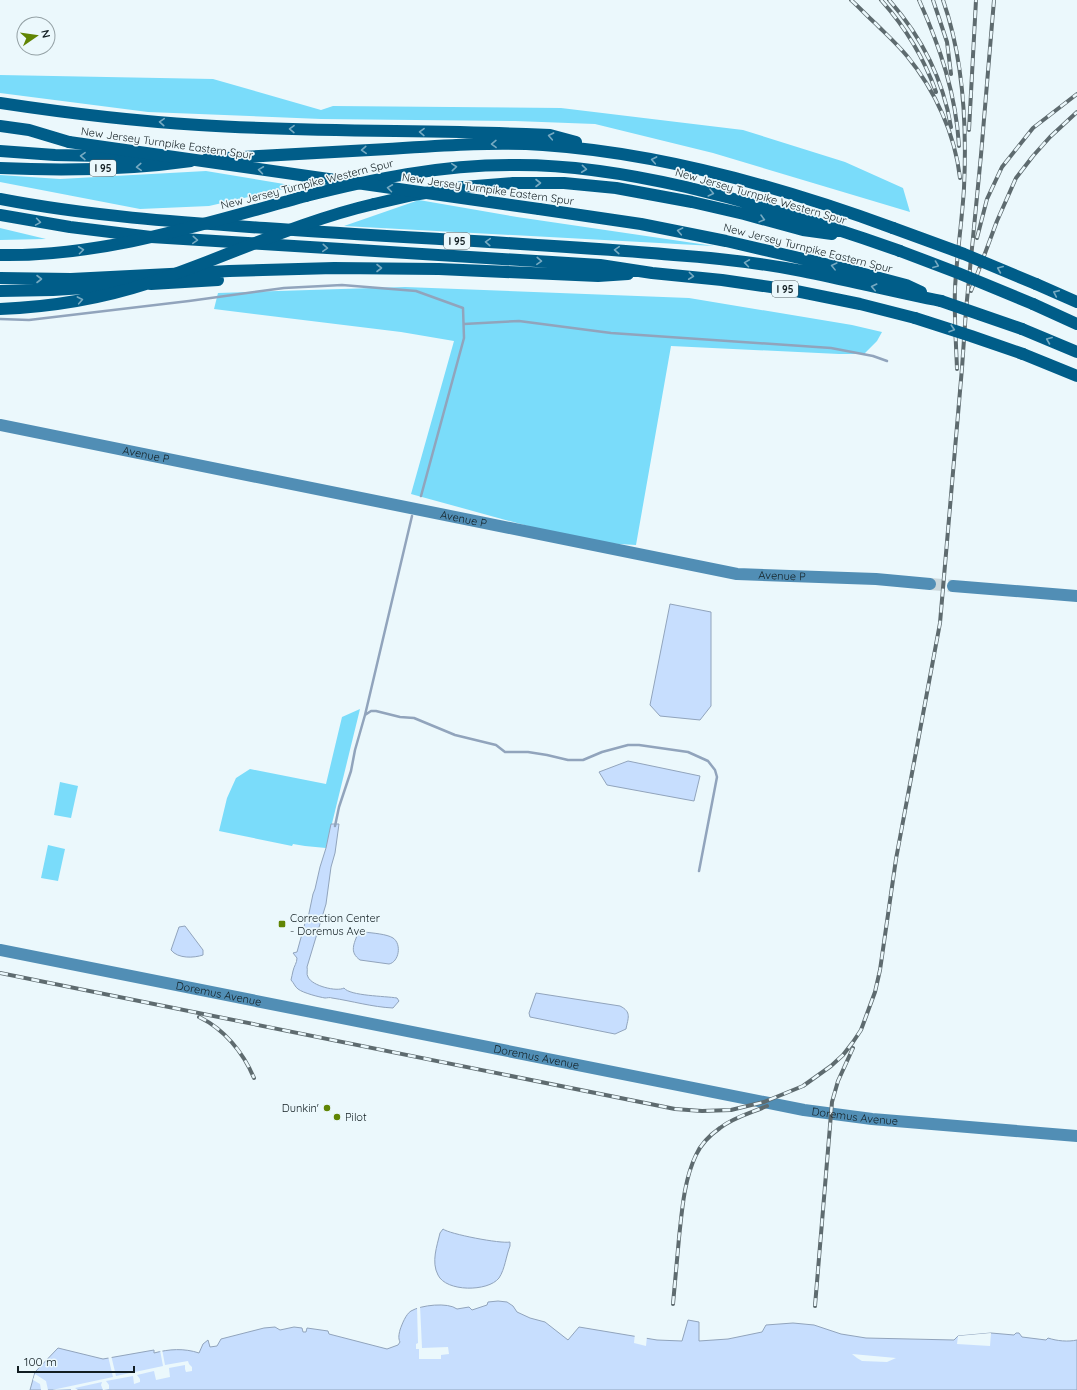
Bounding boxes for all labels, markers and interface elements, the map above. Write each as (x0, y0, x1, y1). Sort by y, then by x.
north arrow (16, 16, 56, 56)
text: N (38, 28, 53, 39)
one-way arrow (159, 118, 165, 127)
street label: New Jersey Turnpike Eastern Spur (80, 124, 255, 162)
one-way arrow (289, 125, 295, 133)
one-way arrow (419, 127, 425, 136)
one-way arrow (548, 132, 555, 141)
one-way arrow (491, 140, 497, 149)
one-way arrow (361, 146, 367, 154)
one-way arrow (80, 152, 86, 160)
street label: New Jersey Turnpike Western Spur (219, 156, 396, 212)
one-way arrow (651, 157, 657, 165)
road number: I 95 (90, 160, 116, 176)
one-way arrow (136, 162, 142, 171)
one-way arrow (451, 163, 457, 172)
one-way arrow (581, 164, 587, 173)
street label: New Jersey Turnpike Western Spur (674, 165, 849, 227)
one-way arrow (258, 166, 264, 175)
street label: New Jersey Turnpike Eastern Spur (401, 170, 576, 208)
one-way arrow (535, 179, 541, 187)
one-way arrow (387, 184, 393, 193)
one-way arrow (708, 189, 714, 197)
one-way arrow (758, 214, 765, 223)
one-way arrow (35, 217, 41, 226)
street label: New Jersey Turnpike Eastern Spur (722, 220, 895, 276)
one-way arrow (676, 228, 683, 236)
road number: I 95 (444, 233, 470, 249)
one-way arrow (192, 235, 198, 244)
one-way arrow (485, 238, 491, 247)
one-way arrow (322, 243, 328, 252)
one-way arrow (78, 246, 84, 255)
one-way arrow (614, 246, 620, 255)
one-way arrow (536, 257, 542, 266)
one-way arrow (744, 259, 750, 268)
one-way arrow (933, 260, 940, 268)
one-way arrow (830, 262, 837, 271)
one-way arrow (376, 264, 382, 272)
one-way arrow (996, 265, 1003, 273)
one-way arrow (688, 272, 694, 281)
one-way arrow (36, 275, 42, 283)
road number: I 95 (772, 281, 798, 297)
one-way arrow (871, 283, 878, 291)
one-way arrow (1053, 290, 1061, 298)
one-way arrow (77, 297, 84, 305)
one-way arrow (948, 325, 955, 333)
one-way arrow (1046, 337, 1053, 345)
street label: Avenue P (122, 443, 171, 466)
street label: Avenue P (439, 507, 489, 530)
street label: Avenue P (758, 568, 806, 583)
place label: Correction Center - Doremus Ave (290, 911, 381, 938)
marker: Correction Center - Doremus Ave (277, 919, 287, 929)
street label: Doremus Avenue (175, 978, 263, 1009)
street label: Doremus Avenue (492, 1041, 581, 1072)
place label: Dunkin' (282, 1101, 319, 1115)
marker: Dunkin' (322, 1103, 332, 1113)
street label: Doremus Avenue (811, 1104, 899, 1128)
place label: Pilot (345, 1110, 367, 1124)
marker: Pilot (332, 1112, 342, 1122)
scale bar (18, 1348, 134, 1374)
text: 100 m (24, 1354, 57, 1369)

